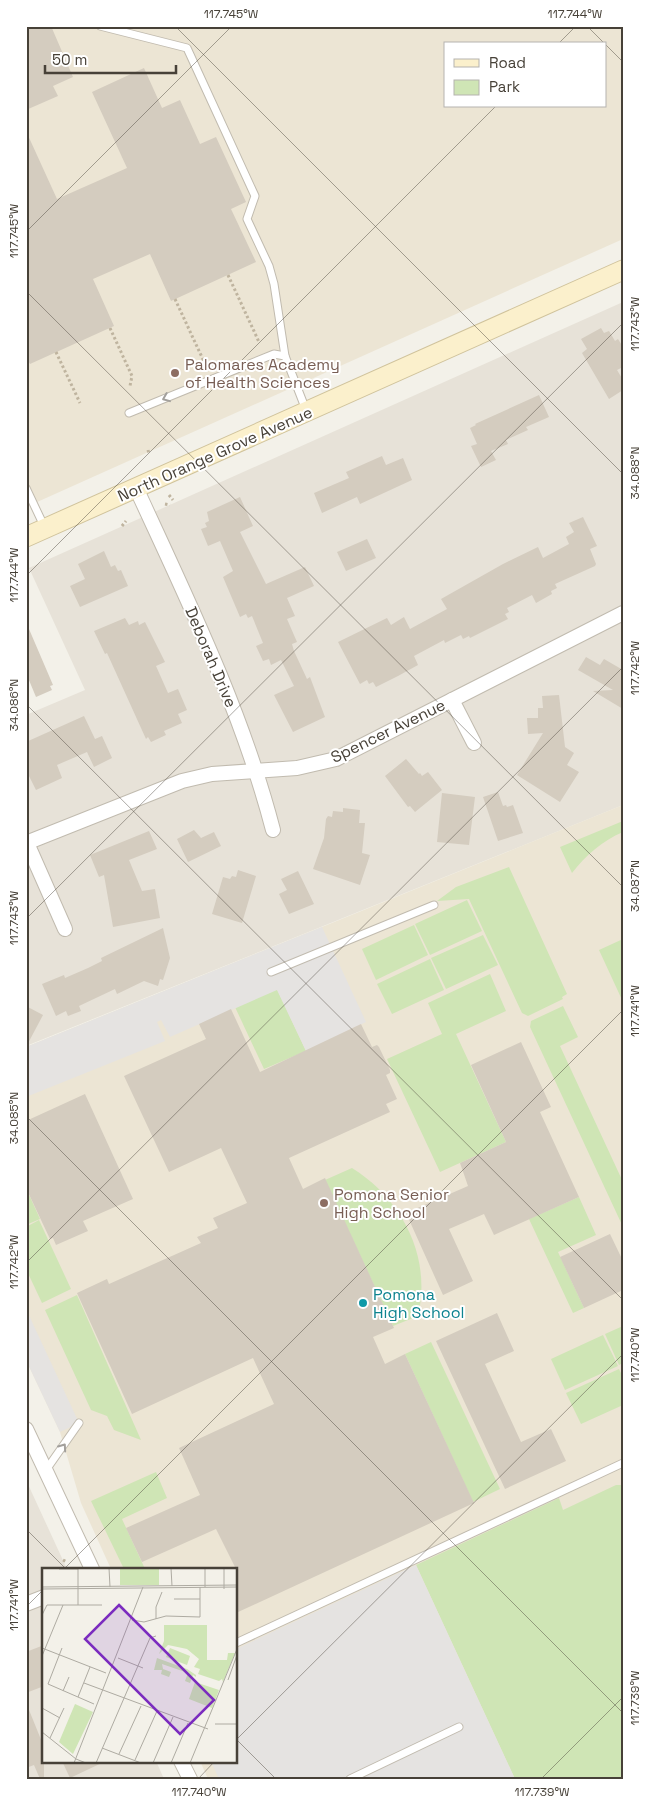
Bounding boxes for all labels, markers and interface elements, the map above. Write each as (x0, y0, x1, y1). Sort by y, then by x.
text: 117.745°W (204, 6, 259, 22)
text: 117.744°W (548, 6, 603, 22)
scale bar (45, 42, 176, 74)
legend (444, 42, 606, 108)
text: 50 m (52, 50, 87, 69)
text: Road (489, 53, 526, 72)
text: Park (489, 77, 520, 96)
text: 117.745°W (6, 203, 22, 258)
text: 117.743°W (627, 296, 643, 351)
place label: Palomares Academy of Health Sciences (185, 354, 340, 393)
marker: Palomares Academy of Health Sciences (169, 367, 181, 379)
one-way arrow (162, 392, 171, 403)
street label: North Orange Grove Avenue (114, 401, 316, 507)
text: 34.088°N (627, 447, 643, 499)
text: 117.744°W (6, 547, 22, 602)
street label: Deborah Drive (180, 603, 242, 711)
text: 117.742°W (627, 640, 643, 695)
text: 34.086°N (6, 679, 22, 731)
street label: Spencer Avenue (327, 694, 449, 768)
text: 34.087°N (627, 860, 643, 912)
text: 117.743°W (6, 890, 22, 945)
text: 117.741°W (627, 985, 643, 1037)
text: 34.085°N (6, 1092, 22, 1144)
place label: Pomona Senior High School (334, 1184, 449, 1223)
marker: Pomona Senior High School (318, 1197, 330, 1209)
text: 117.742°W (6, 1234, 22, 1289)
place label: Pomona High School (373, 1284, 464, 1323)
marker: Pomona High School (357, 1297, 369, 1309)
text: 117.740°W (627, 1327, 643, 1382)
one-way arrow (57, 1443, 66, 1453)
inset map (42, 1568, 238, 1762)
text: 117.741°W (6, 1579, 22, 1631)
text: 117.739°W (627, 1670, 643, 1726)
text: 117.740°W (172, 1784, 227, 1800)
text: 117.739°W (514, 1784, 570, 1800)

